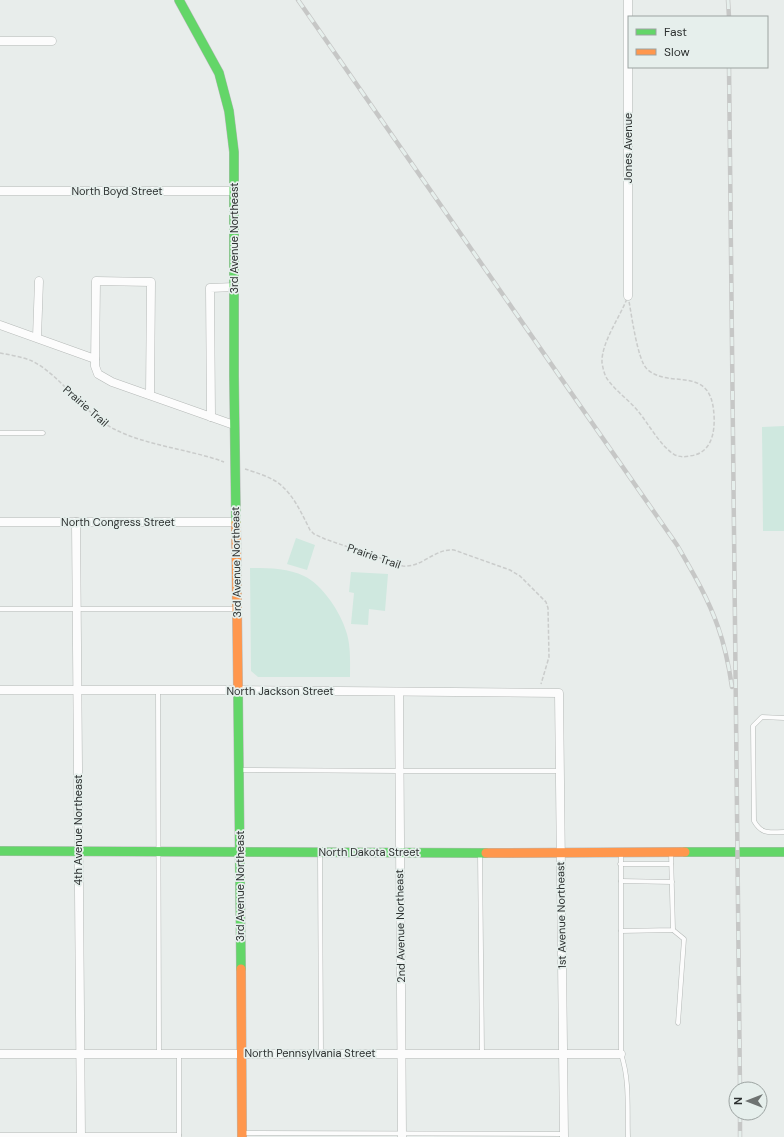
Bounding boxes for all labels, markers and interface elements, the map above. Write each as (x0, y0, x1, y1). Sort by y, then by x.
legend (628, 16, 768, 68)
text: Fast (664, 24, 687, 40)
text: Slow (664, 44, 690, 60)
street label: Jones Avenue (621, 113, 635, 183)
street label: 3rd Avenue Northeast (227, 182, 241, 294)
street label: North Boyd Street (71, 184, 163, 198)
street label: Prairie Trail (60, 382, 112, 430)
street label: 3rd Avenue Northeast (228, 506, 244, 618)
street label: North Congress Street (61, 515, 175, 529)
street label: Prairie Trail (345, 540, 403, 572)
street label: North Jackson Street (226, 684, 334, 698)
street label: 4th Avenue Northeast (71, 774, 85, 886)
street label: 3rd Avenue Northeast (233, 830, 247, 942)
street label: North Dakota Street (318, 845, 420, 859)
street label: 1st Avenue Northeast (553, 861, 569, 969)
street label: 2nd Avenue Northeast (392, 869, 408, 983)
street label: North Pennsylvania Street (244, 1046, 376, 1060)
north arrow (728, 1081, 768, 1121)
text: N (731, 1097, 745, 1105)

